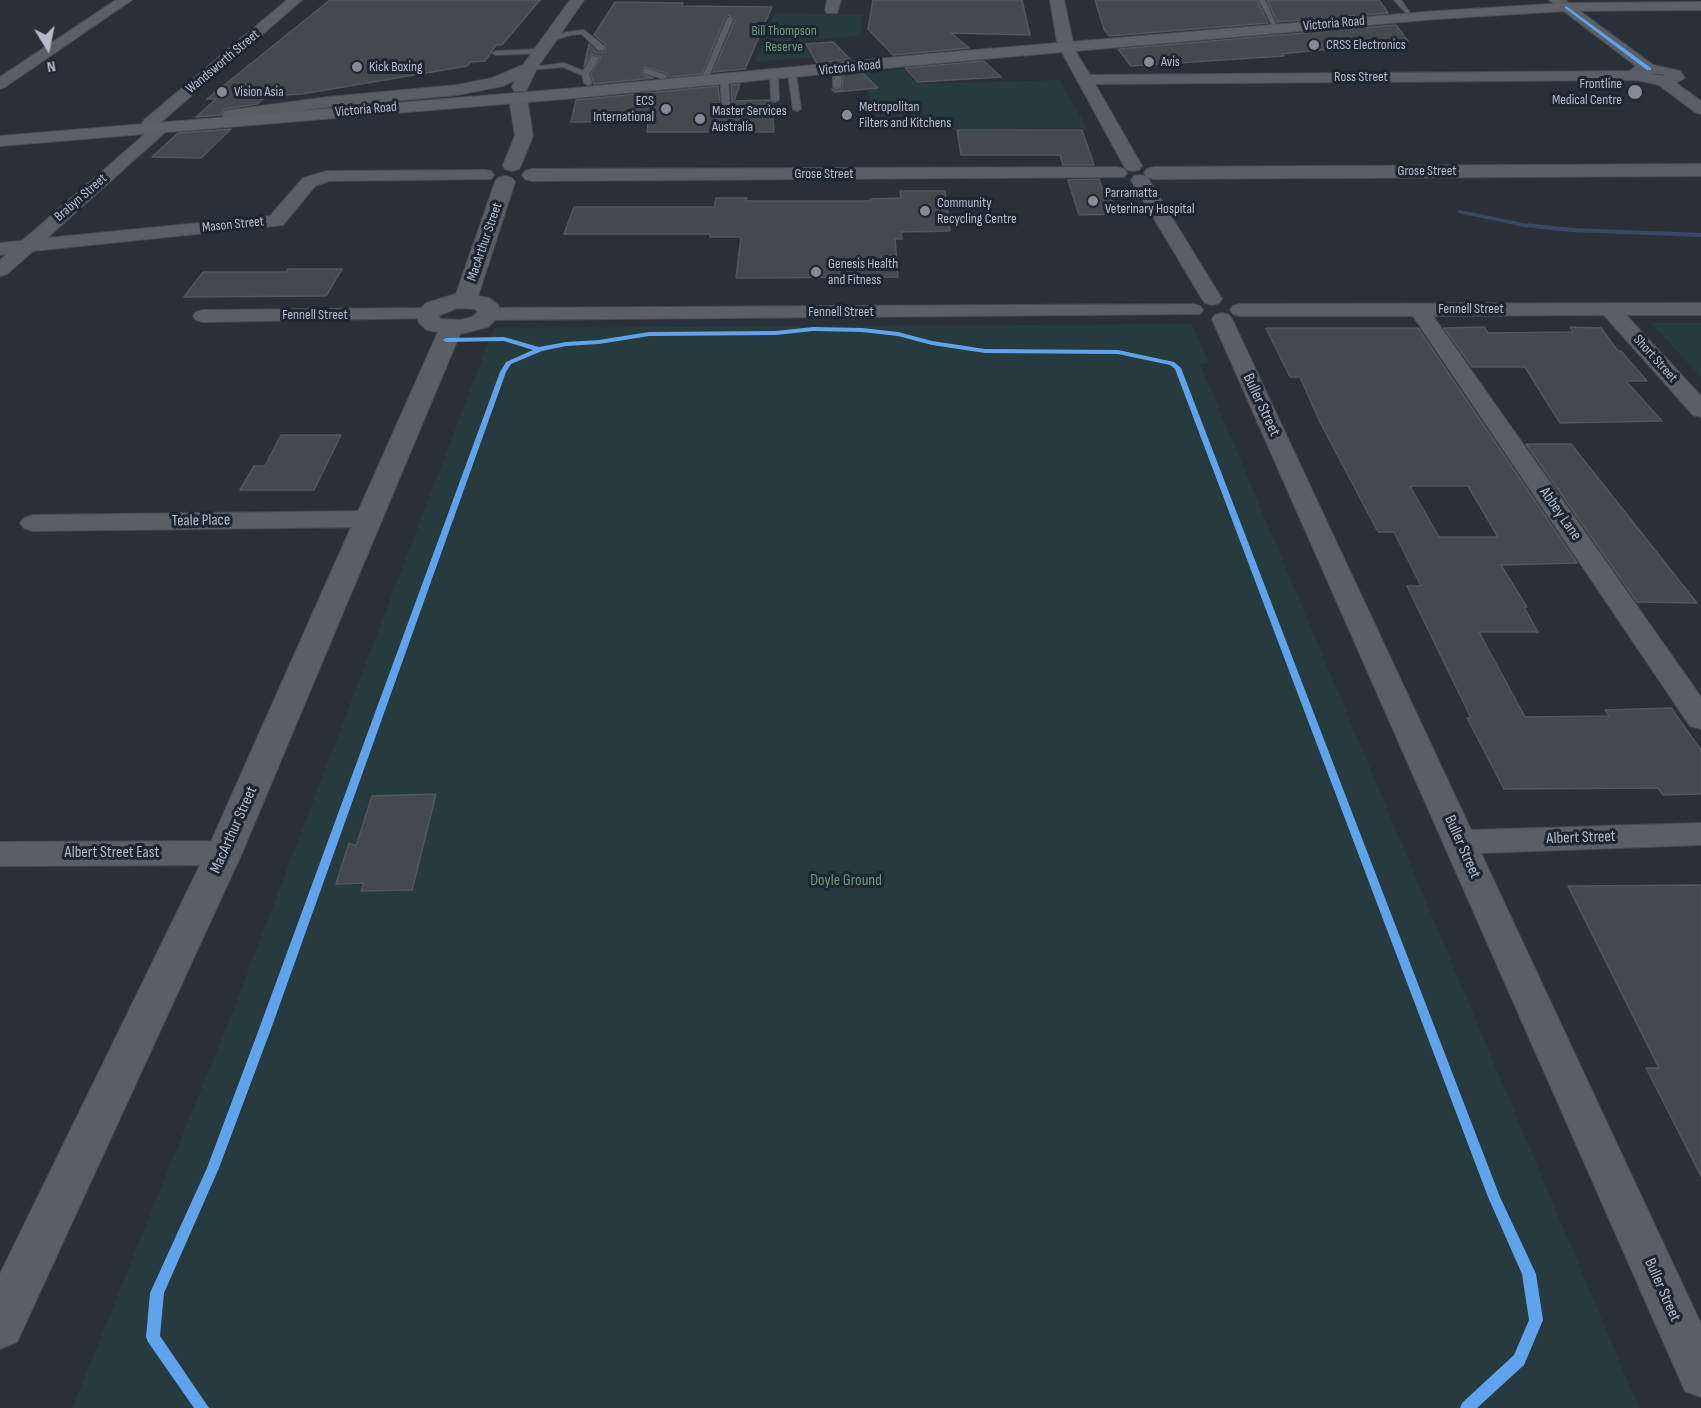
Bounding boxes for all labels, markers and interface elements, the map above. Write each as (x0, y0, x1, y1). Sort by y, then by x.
street label: Victoria Road (1302, 13, 1366, 35)
north arrow (18, 18, 78, 78)
park label: Bill Thompson Reserve (751, 23, 817, 56)
street label: Wandsworth Street (183, 26, 263, 98)
place label: CRSS Electronics (1326, 37, 1406, 53)
marker: CRSS Electronics (1307, 38, 1321, 52)
place label: Avis (1161, 54, 1180, 70)
marker: Avis (1142, 55, 1156, 69)
text: N (45, 56, 57, 76)
street label: Victoria Road (818, 56, 882, 80)
place label: Kick Boxing (369, 59, 423, 75)
marker: Kick Boxing (350, 60, 364, 74)
street label: Ross Street (1334, 69, 1388, 85)
place label: Frontline Medical Centre (1552, 76, 1622, 108)
marker: Frontline Medical Centre (1626, 83, 1644, 101)
place label: Vision Asia (234, 84, 284, 100)
marker: Vision Asia (215, 85, 229, 99)
place label: ECS International (593, 93, 654, 125)
street label: Victoria Road (334, 99, 398, 121)
place label: Metropolitan Filters and Kitchens (859, 99, 951, 132)
marker: ECS International (659, 102, 673, 116)
place label: Master Services Australia (712, 103, 787, 136)
marker: Metropolitan Filters and Kitchens (840, 108, 854, 122)
marker: Master Services Australia (693, 112, 707, 126)
street label: Grose Street (1397, 163, 1457, 179)
street label: Grose Street (794, 166, 854, 182)
street label: Brabyn Street (51, 171, 111, 225)
place label: Parramatta Veterinary Hospital (1105, 185, 1195, 218)
marker: Parramatta Veterinary Hospital (1086, 194, 1100, 208)
place label: Community Recycling Centre (937, 195, 1017, 228)
street label: MacArthur Street (464, 201, 506, 283)
marker: Community Recycling Centre (918, 204, 932, 218)
street label: Mason Street (201, 213, 265, 237)
place label: Genesis Health and Fitness (828, 256, 898, 288)
marker: Genesis Health and Fitness (809, 265, 823, 279)
street label: Fennell Street (1438, 301, 1504, 317)
street label: Fennell Street (808, 304, 874, 320)
street label: Fennell Street (282, 307, 348, 323)
street label: Short Street (1629, 332, 1681, 386)
street label: Buller Street (1238, 371, 1284, 439)
street label: Abbey Lane (1535, 484, 1585, 544)
street label: Teale Place (172, 511, 230, 531)
street label: MacArthur Street (206, 783, 262, 877)
street label: Buller Street (1440, 812, 1484, 882)
street label: Albert Street (1546, 827, 1616, 849)
street label: Albert Street East (65, 843, 159, 863)
park label: Doyle Ground (810, 871, 882, 891)
street label: Buller Street (1640, 1255, 1684, 1325)

